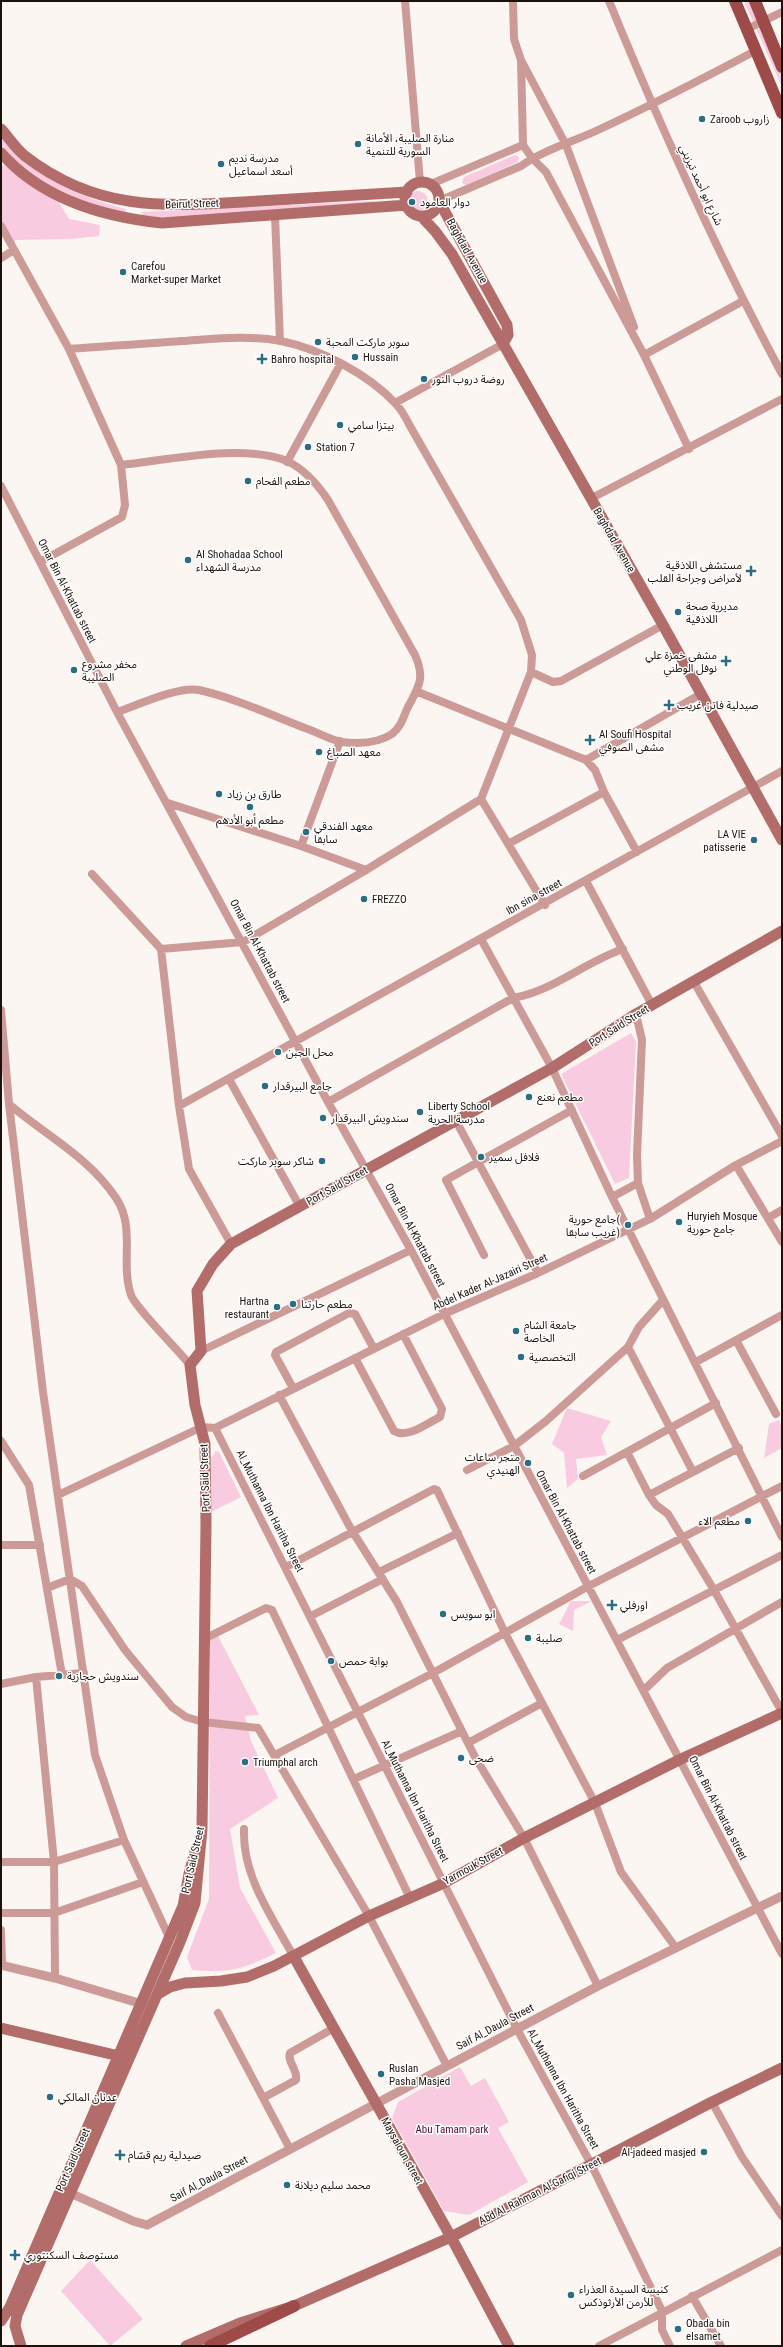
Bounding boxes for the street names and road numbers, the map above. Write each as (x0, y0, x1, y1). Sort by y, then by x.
street label: شارع ابو أحمد تيزيني (674, 142, 726, 229)
street label: Beirut Street (165, 197, 219, 211)
street label: Baghdad Avenue (444, 216, 490, 286)
street label: Baghdad Avenue (590, 505, 638, 575)
street label: Omar Bin Al-Khattab street (35, 537, 99, 645)
street label: Ibn sina street (504, 876, 564, 918)
street label: Omar Bin Al-Khattab street (227, 897, 293, 1005)
street label: Port Said Street (587, 1002, 651, 1050)
street label: Port Said Street (304, 1164, 370, 1208)
street label: Omar Bin Al-Khattab street (382, 1181, 448, 1289)
street label: Abdel Kader Al-Jazairi Street (431, 1251, 549, 1313)
street label: Port Said Street (197, 1444, 213, 1512)
street label: Al_Muthanna Ibn Haritha Street (233, 1448, 307, 1574)
street label: Omar Bin Al-Khattab street (533, 1468, 599, 1576)
street label: Al_Muthanna Ibn Haritha Street (378, 1738, 452, 1864)
street label: Omar Bin Al-Khattab street (686, 1754, 750, 1862)
street label: Port Said Street (179, 1825, 207, 1895)
street label: Yarmouk Street (441, 1844, 505, 1888)
street label: Saif Al_Daula Street (454, 2001, 536, 2053)
street label: Al_Muthanna Ibn Haritha Street (524, 2027, 602, 2151)
street label: Maysaloun street (378, 2115, 426, 2187)
street label: Port Said Street (53, 2126, 93, 2194)
street label: Saif Al_Daula Street (168, 2153, 250, 2205)
street label: Abd Al_Rahman Al-Gafiqi Street (476, 2154, 604, 2228)

